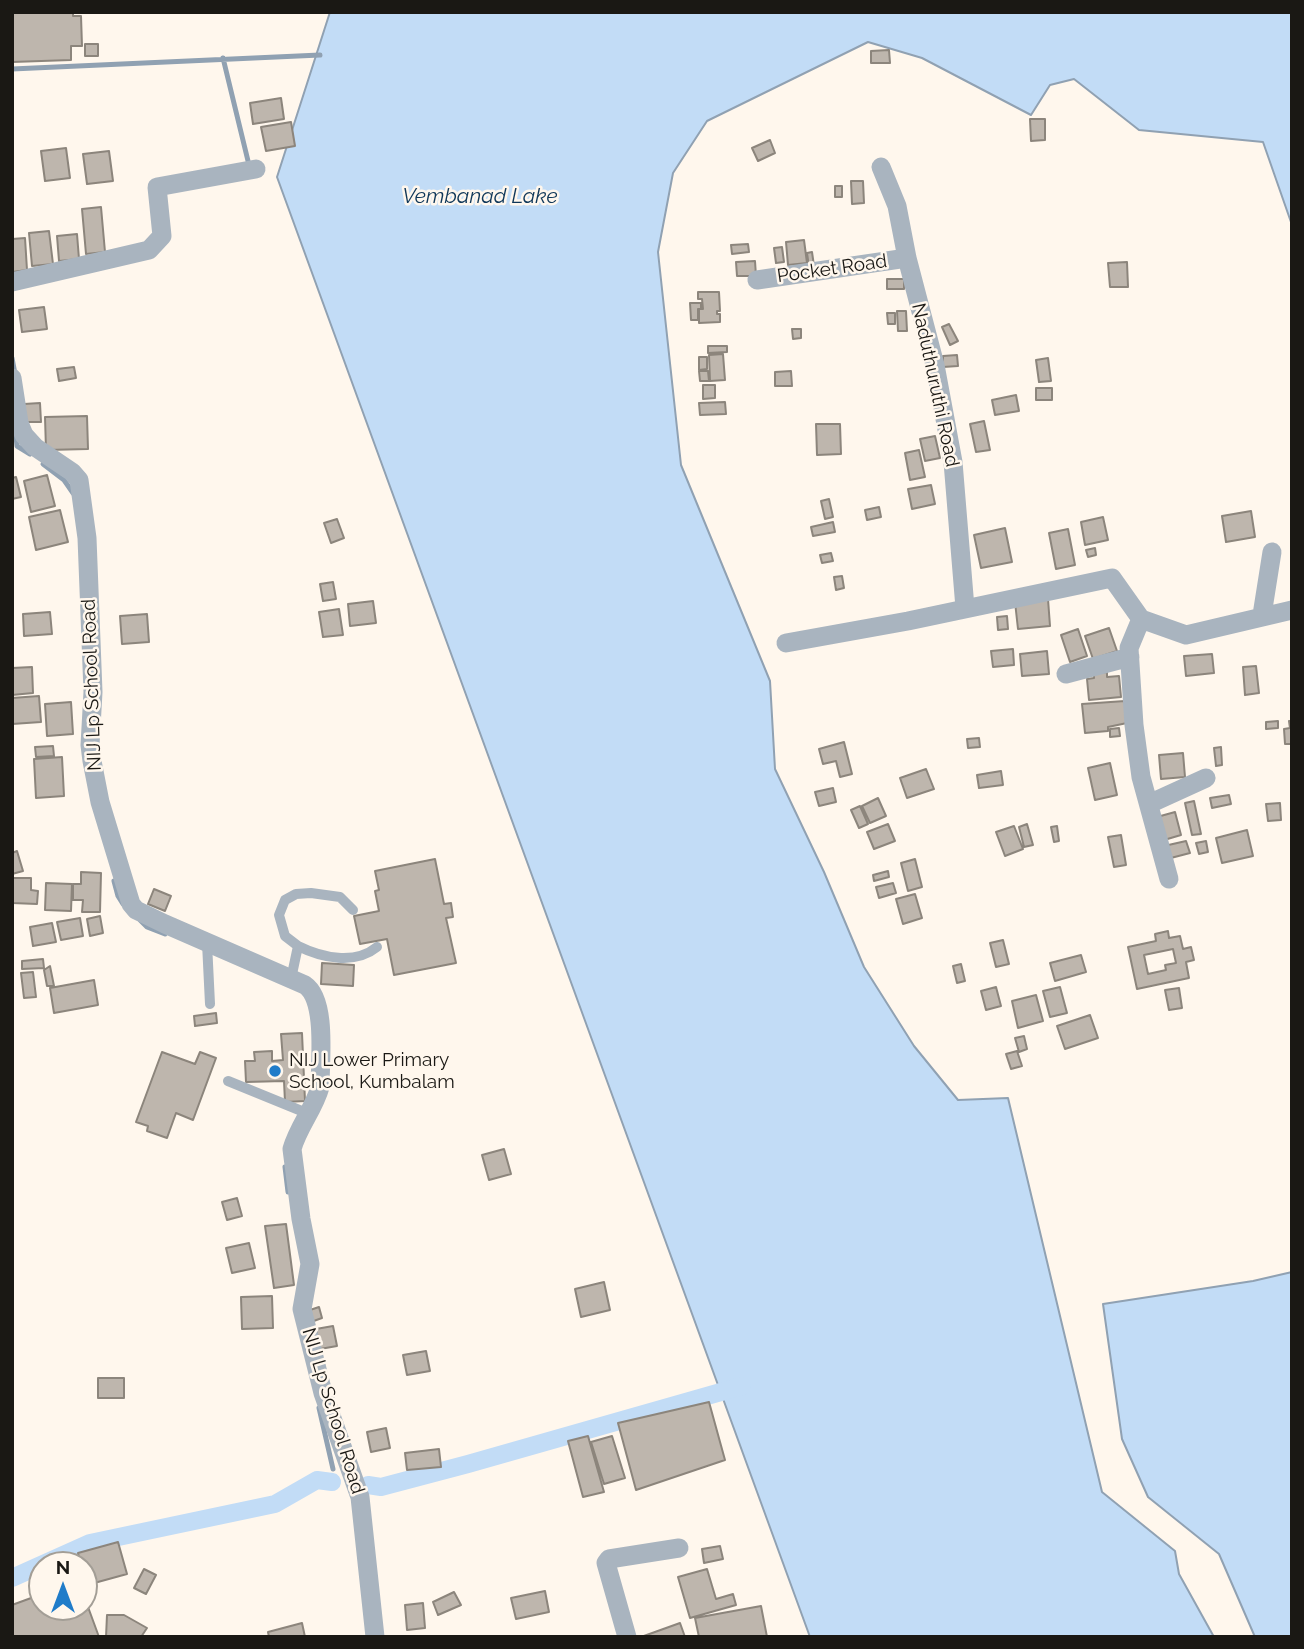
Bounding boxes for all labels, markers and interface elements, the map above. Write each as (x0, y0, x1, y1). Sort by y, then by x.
water label: Vembanad Lake (402, 184, 558, 210)
street label: Pocket Road (776, 250, 888, 288)
street label: Naduthuruthi Road (907, 301, 963, 469)
street label: NIJ Lp School Road (78, 599, 106, 771)
place label: NIJ Lower Primary School, Kumbalam (289, 1049, 455, 1093)
marker: NIJ Lower Primary School, Kumbalam (267, 1063, 283, 1079)
street label: NIJ Lp School Road (297, 1325, 369, 1497)
north arrow (28, 1551, 98, 1621)
text: N (56, 1556, 70, 1578)

